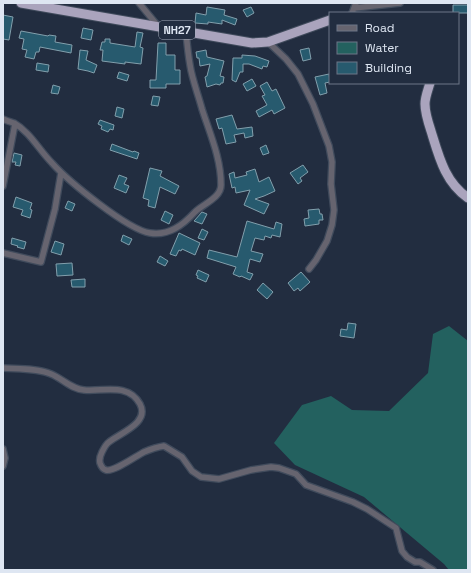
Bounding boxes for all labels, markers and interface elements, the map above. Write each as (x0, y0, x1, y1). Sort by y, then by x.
legend (329, 12, 459, 84)
text: Road (365, 20, 394, 36)
road number: NH27 (159, 21, 195, 39)
text: Water (365, 40, 399, 56)
text: Building (365, 60, 412, 76)

